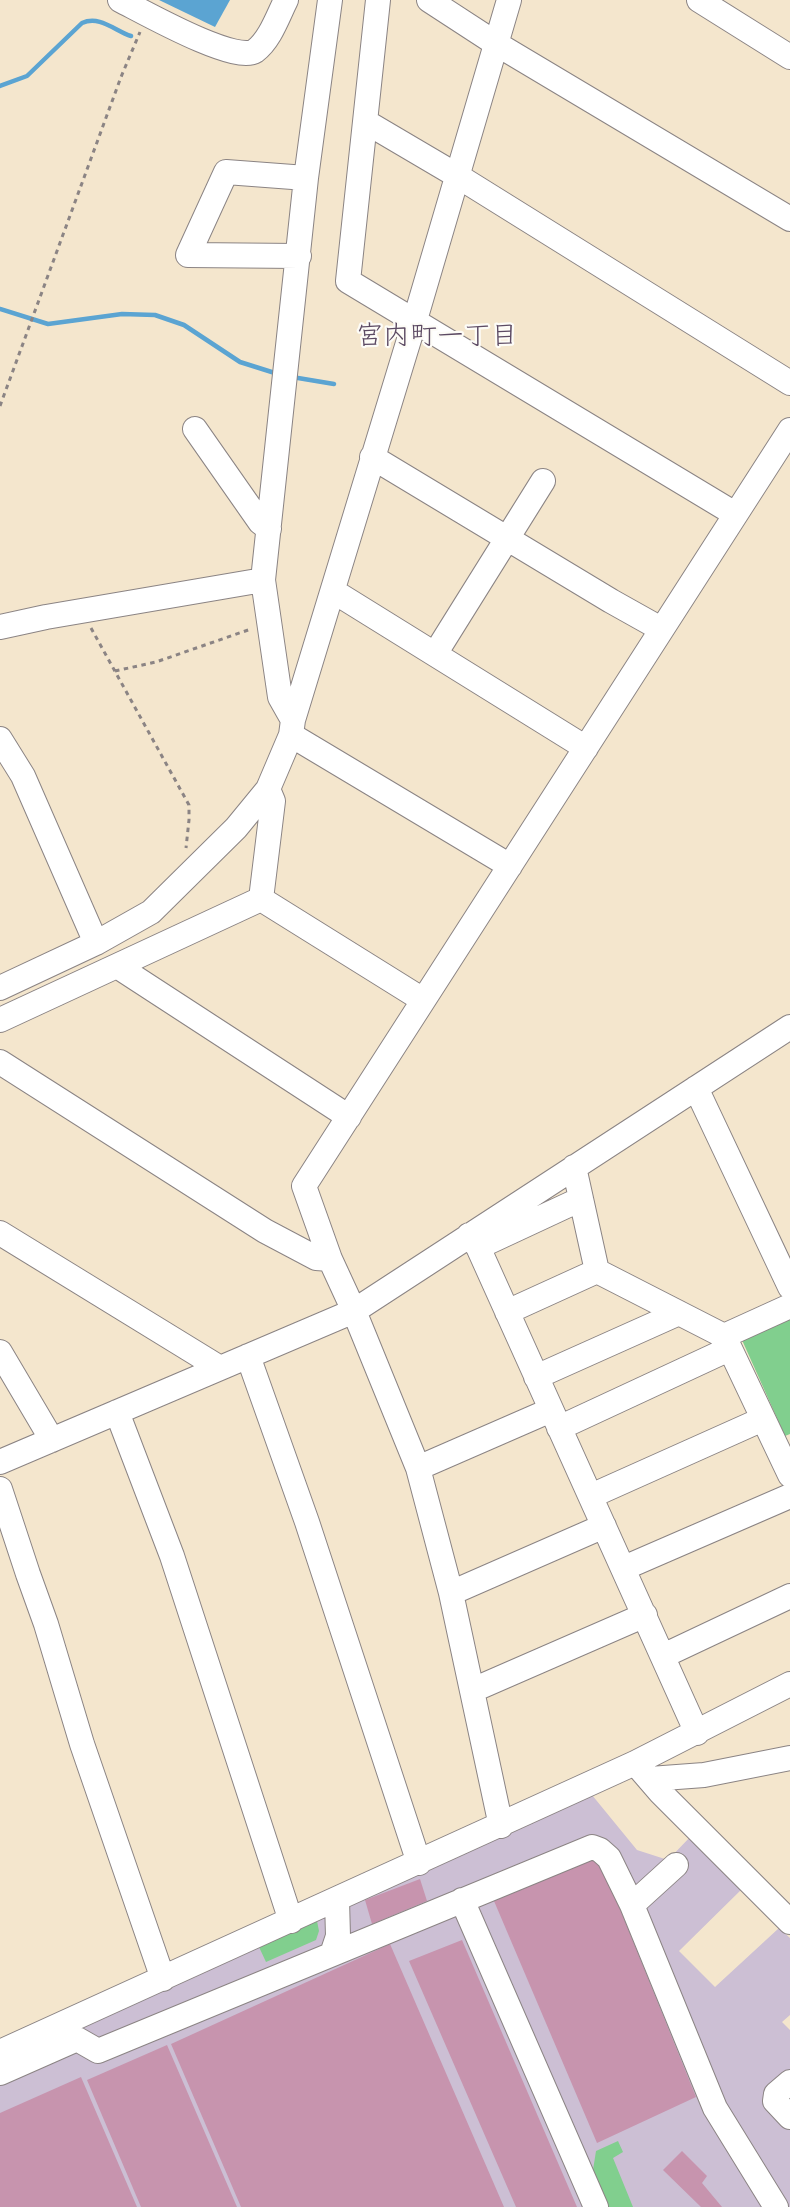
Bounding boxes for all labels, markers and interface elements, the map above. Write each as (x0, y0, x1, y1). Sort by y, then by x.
district label: 宮内町一丁目 (356, 324, 518, 356)

